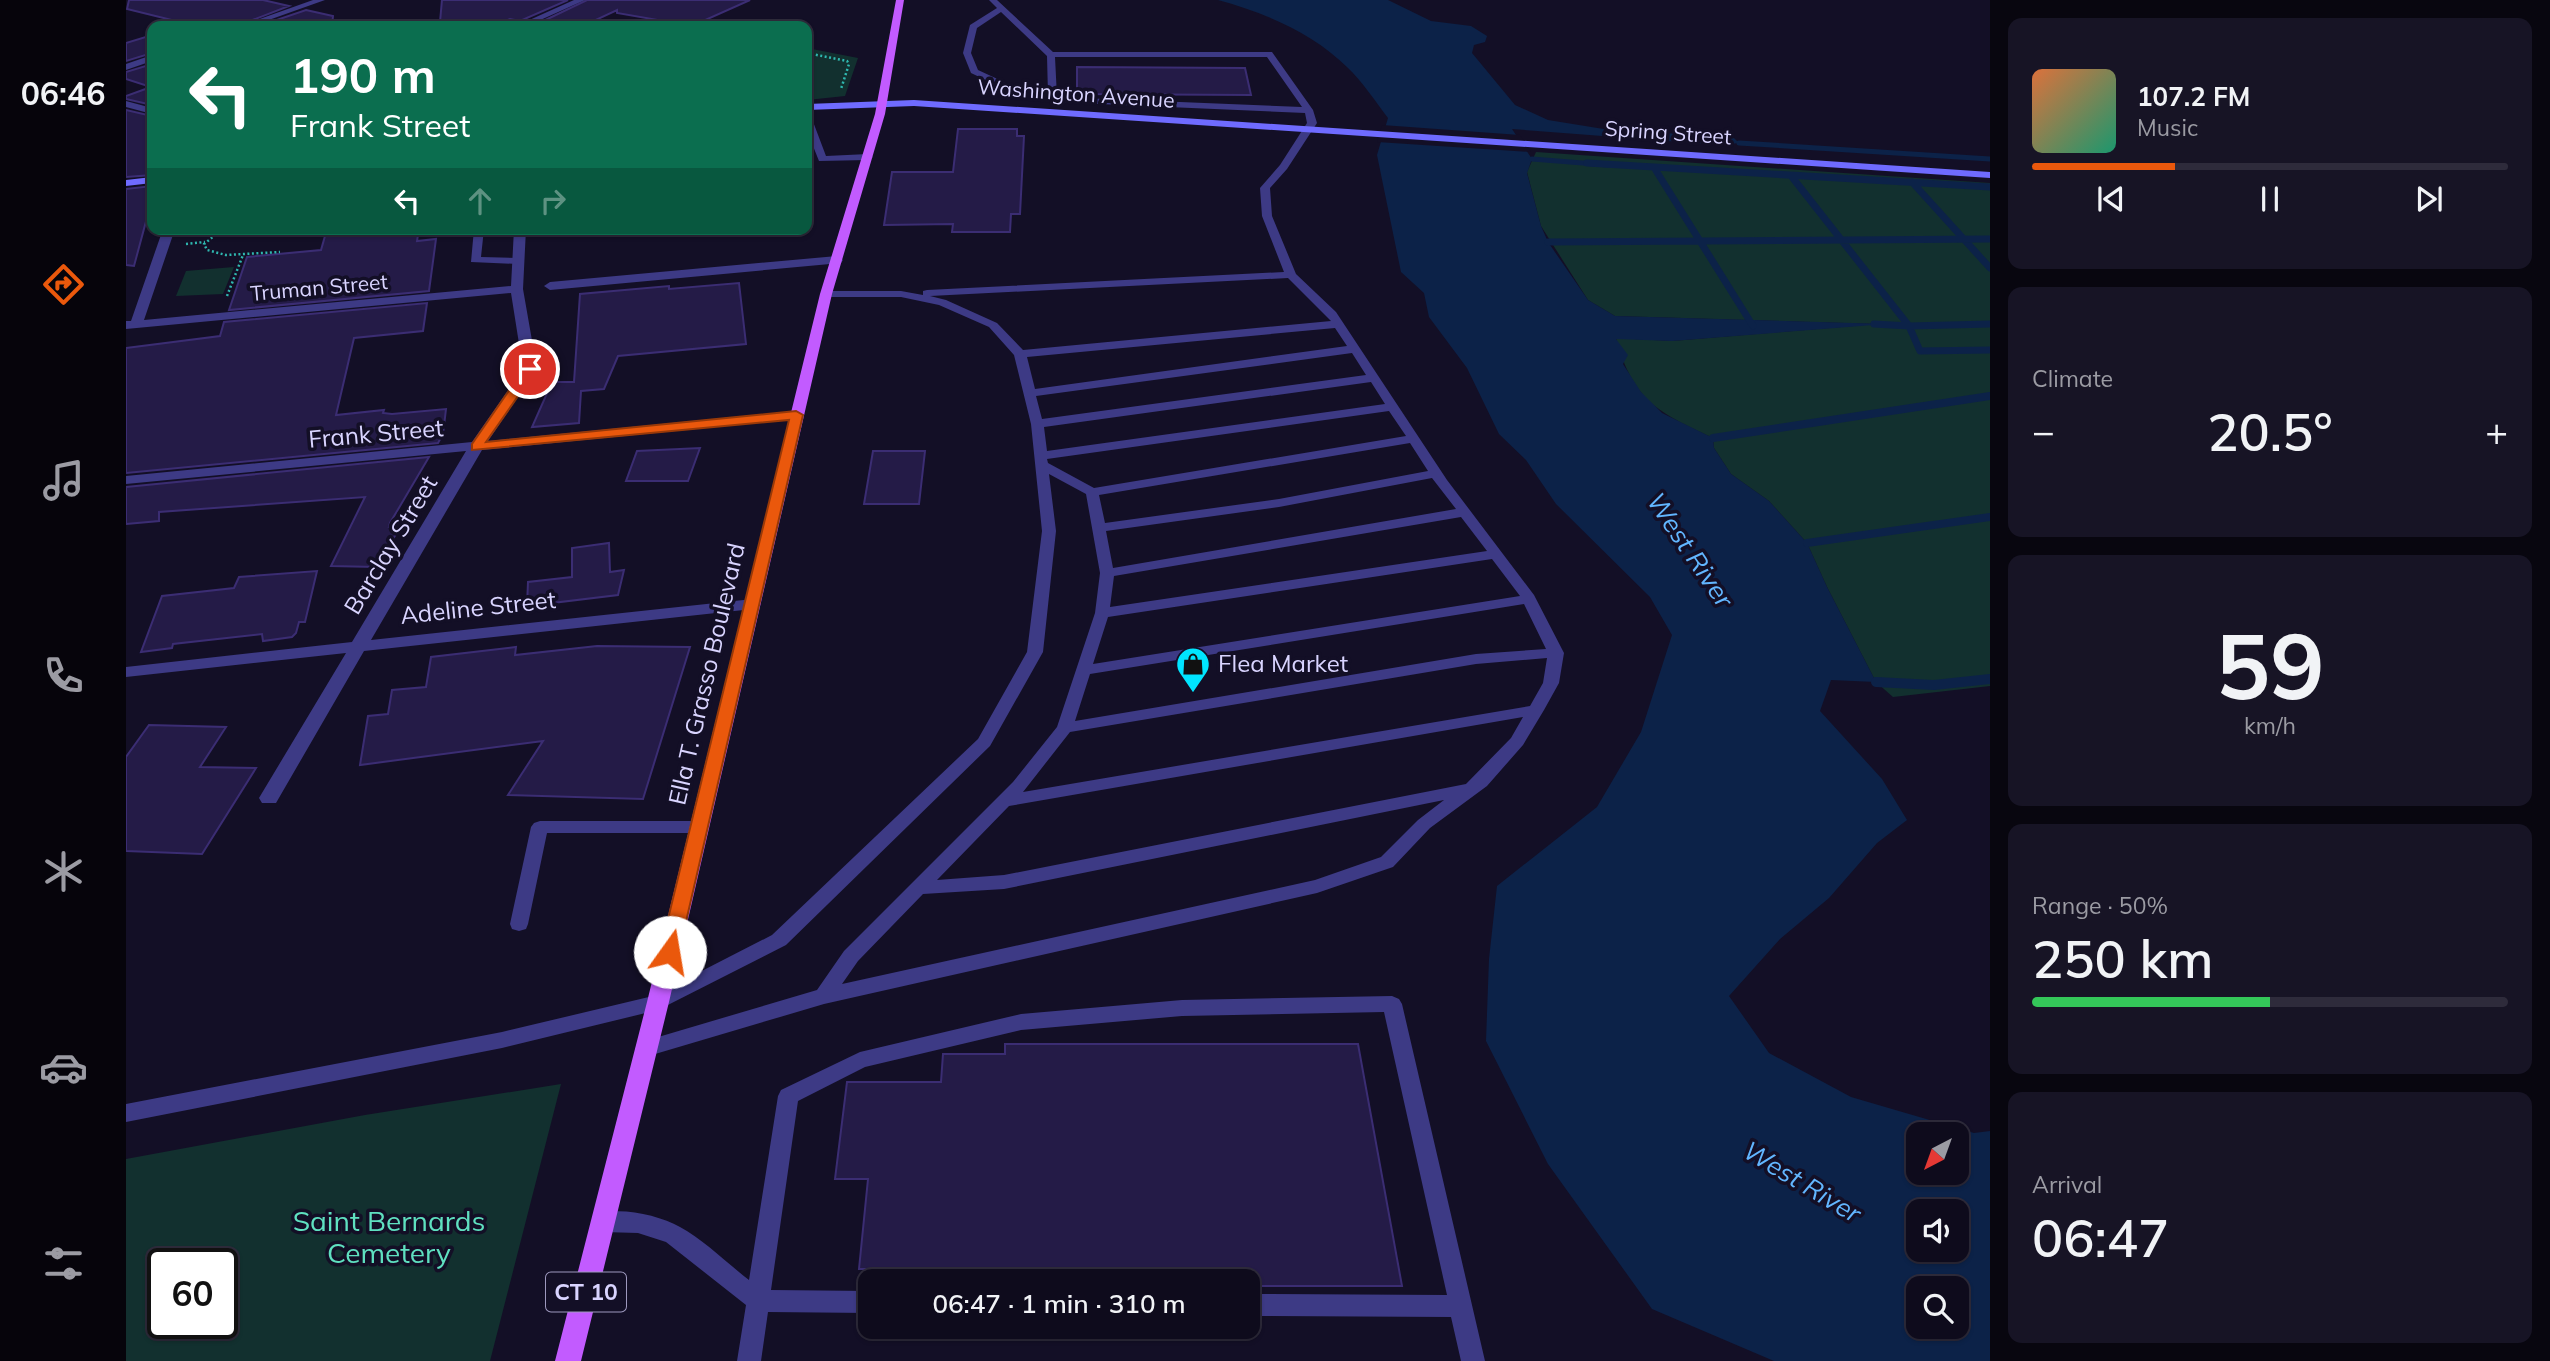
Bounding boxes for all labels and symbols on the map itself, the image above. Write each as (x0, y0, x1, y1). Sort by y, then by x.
street label: Washington Avenue (977, 73, 1176, 113)
street label: Spring Street (1604, 115, 1732, 149)
street label: Truman Street (249, 268, 389, 306)
pin (500, 339, 560, 399)
street label: Frank Street (307, 412, 445, 454)
street label: Barclay Street (337, 470, 443, 619)
water label: West River (1640, 486, 1742, 615)
street label: Ella T. Grasso Boulevard (661, 540, 751, 808)
street label: Adeline Street (399, 584, 557, 630)
shop icon: Flea Market (1174, 645, 1212, 694)
place label: Flea Market (1218, 648, 1348, 678)
position arrow (633, 915, 707, 989)
north arrow (1906, 1122, 1969, 1185)
water label: West River (1737, 1134, 1868, 1230)
park label: Saint Bernards Cemetery (293, 1203, 485, 1270)
speed limit sign: 60 (147, 1248, 238, 1339)
road number: CT 10 (546, 1273, 626, 1312)

